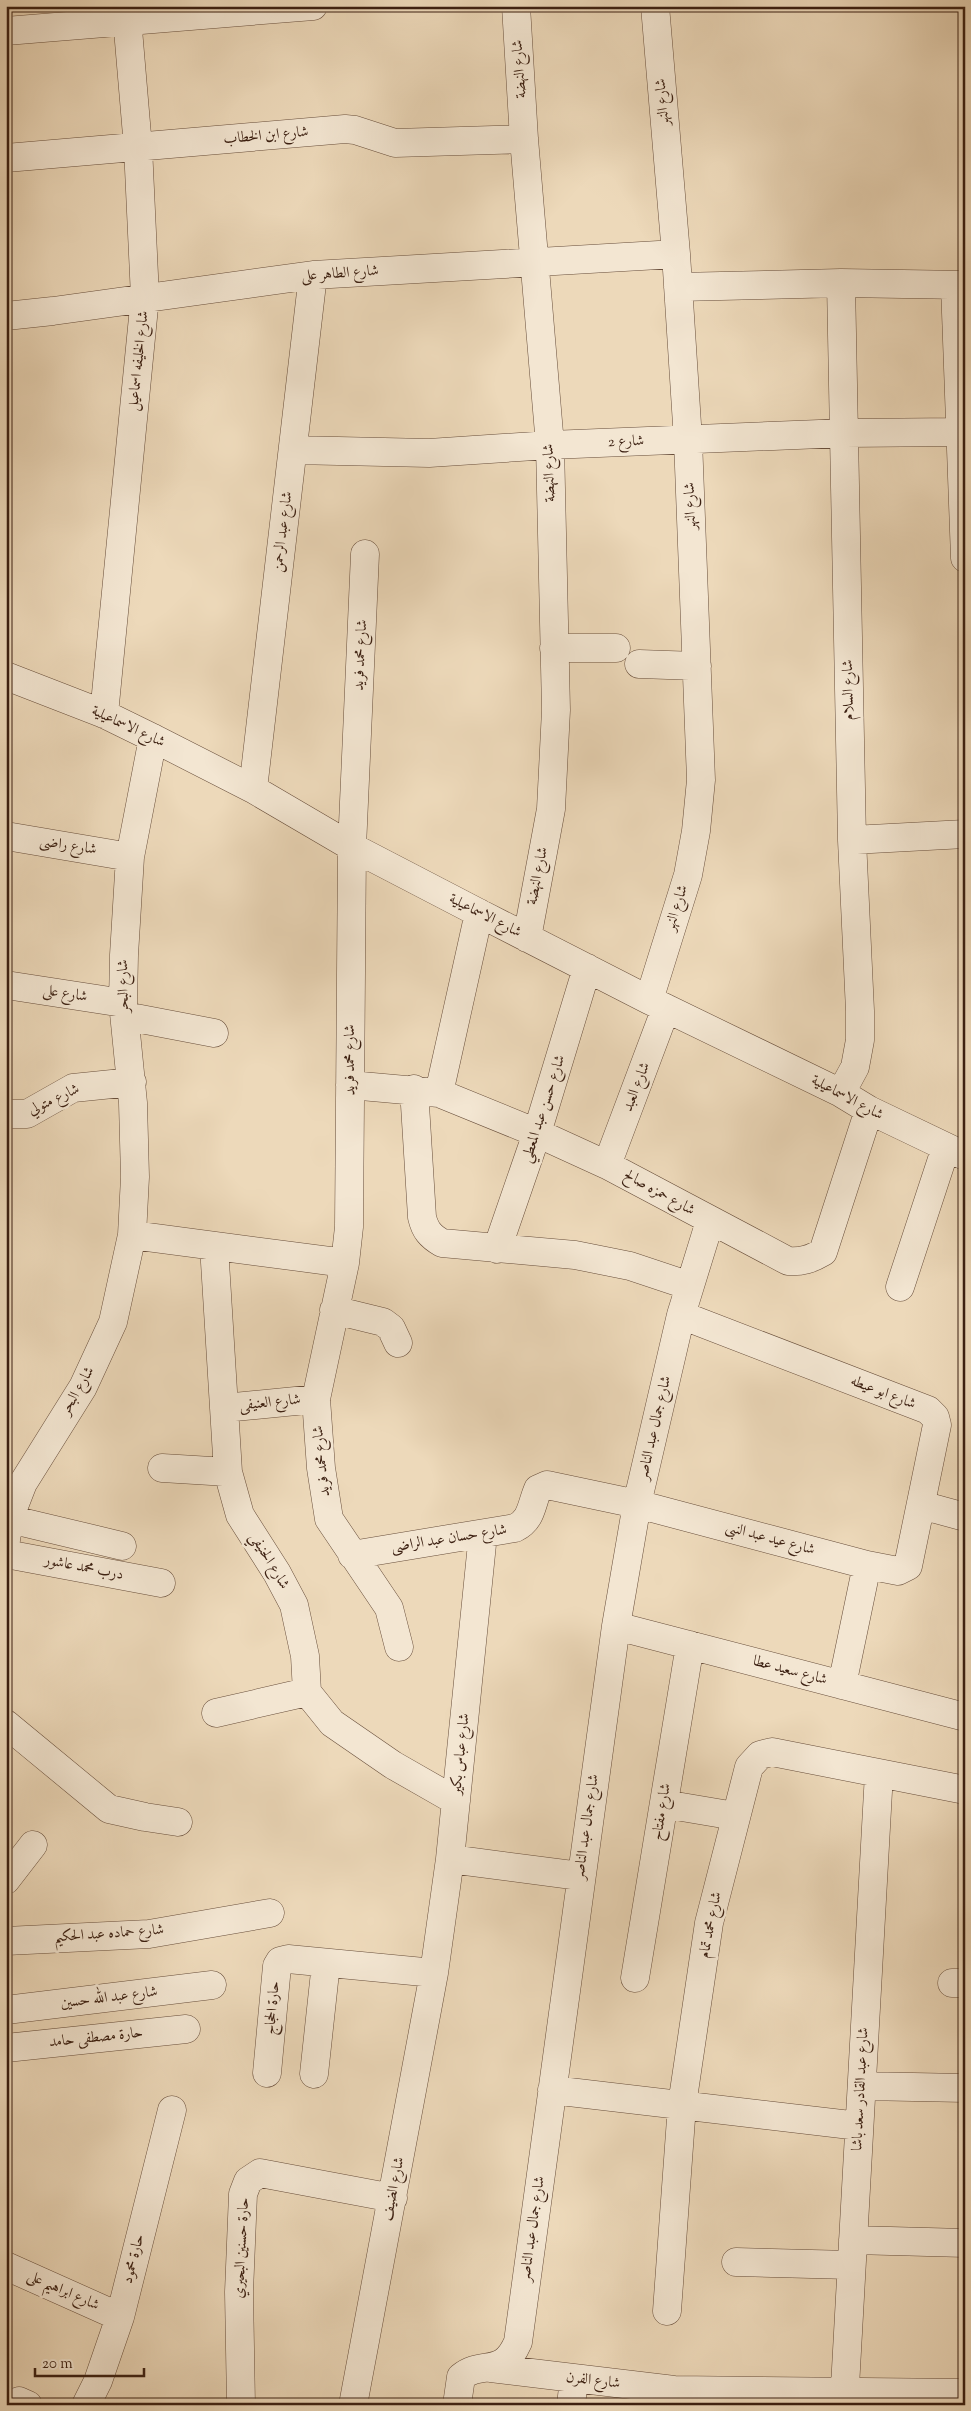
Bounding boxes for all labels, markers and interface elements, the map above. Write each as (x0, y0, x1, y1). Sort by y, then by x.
street label: شارع النهضة (507, 39, 534, 99)
street label: شارع النهر (650, 78, 677, 128)
street label: شارع ابن الخطاب (223, 122, 309, 151)
street label: شارع الطاهر على (300, 261, 380, 288)
street label: شارع الخليفه اسماعيل (123, 310, 156, 412)
street label: شارع 2 (608, 431, 645, 454)
street label: شارع النهضة (538, 443, 563, 503)
street label: شارع النهر (680, 482, 703, 532)
street label: شارع عبد الرحمن (268, 490, 299, 574)
street label: شارع محمد فريد (349, 619, 374, 691)
street label: شارع السلام (838, 659, 861, 721)
street label: شارع الاسماعيلية (87, 701, 168, 754)
street label: شارع راضى (38, 831, 98, 862)
street label: شارع النهضة (522, 845, 555, 907)
street label: شارع النهر (659, 882, 695, 936)
street label: شارع الاسماعيلية (445, 889, 525, 944)
street label: شارع البحر (113, 959, 136, 1015)
street label: شارع على (41, 980, 89, 1009)
street label: شارع محمد فريد (340, 1024, 362, 1096)
street label: شارع حسن عبد المعطي (517, 1052, 573, 1166)
street label: شارع العبد (618, 1059, 657, 1115)
street label: شارع الاسماعيلية (807, 1070, 887, 1127)
street label: شارع متولي (25, 1079, 84, 1122)
street label: شارع حمزه صالح (619, 1165, 698, 1223)
street label: شارع البحر (55, 1363, 101, 1421)
street label: شارع ابو عيطه (847, 1371, 919, 1416)
street label: شارع جمال عبد الناصر (632, 1374, 678, 1484)
street label: شارع العنيفى (238, 1389, 302, 1418)
street label: شارع محمد فريد (308, 1424, 337, 1497)
street label: شارع عيد عبد النبى (723, 1517, 817, 1562)
street label: شارع حسان عبد الراضى (390, 1519, 509, 1560)
street label: شارع الحنيفي (242, 1529, 294, 1594)
street label: درب محمد عاشور (41, 1550, 125, 1586)
street label: شارع سعيد عطا (750, 1651, 829, 1692)
street label: شارع عباس بكير (446, 1712, 477, 1798)
street label: شارع جمال عبد الناصر (569, 1773, 606, 1883)
street label: شارع مفتاح (647, 1782, 678, 1842)
street label: شارع محمد تمام (694, 1890, 729, 1960)
street label: شارع حماده عبد الحكيم (53, 1920, 165, 1951)
street label: شارع عبد الله حسين (59, 1979, 159, 2015)
street label: حارة الحجاج (260, 1980, 287, 2036)
street label: حارة مصطفى حامد (48, 2023, 144, 2053)
street label: شارع عبد القادر سعد باشا (847, 2027, 876, 2151)
street label: شارع الضيف (378, 2155, 411, 2223)
street label: شارع جمال عبد الناصر (515, 2175, 552, 2285)
street label: حارة حسنين البحيري (229, 2197, 255, 2299)
street label: حارة محمود (118, 2232, 150, 2286)
street label: شارع ابراهيم على (22, 2266, 102, 2319)
scale bar (35, 2346, 144, 2378)
text: 20 m (42, 2354, 73, 2375)
street label: شارع الفرن (565, 2367, 621, 2396)

